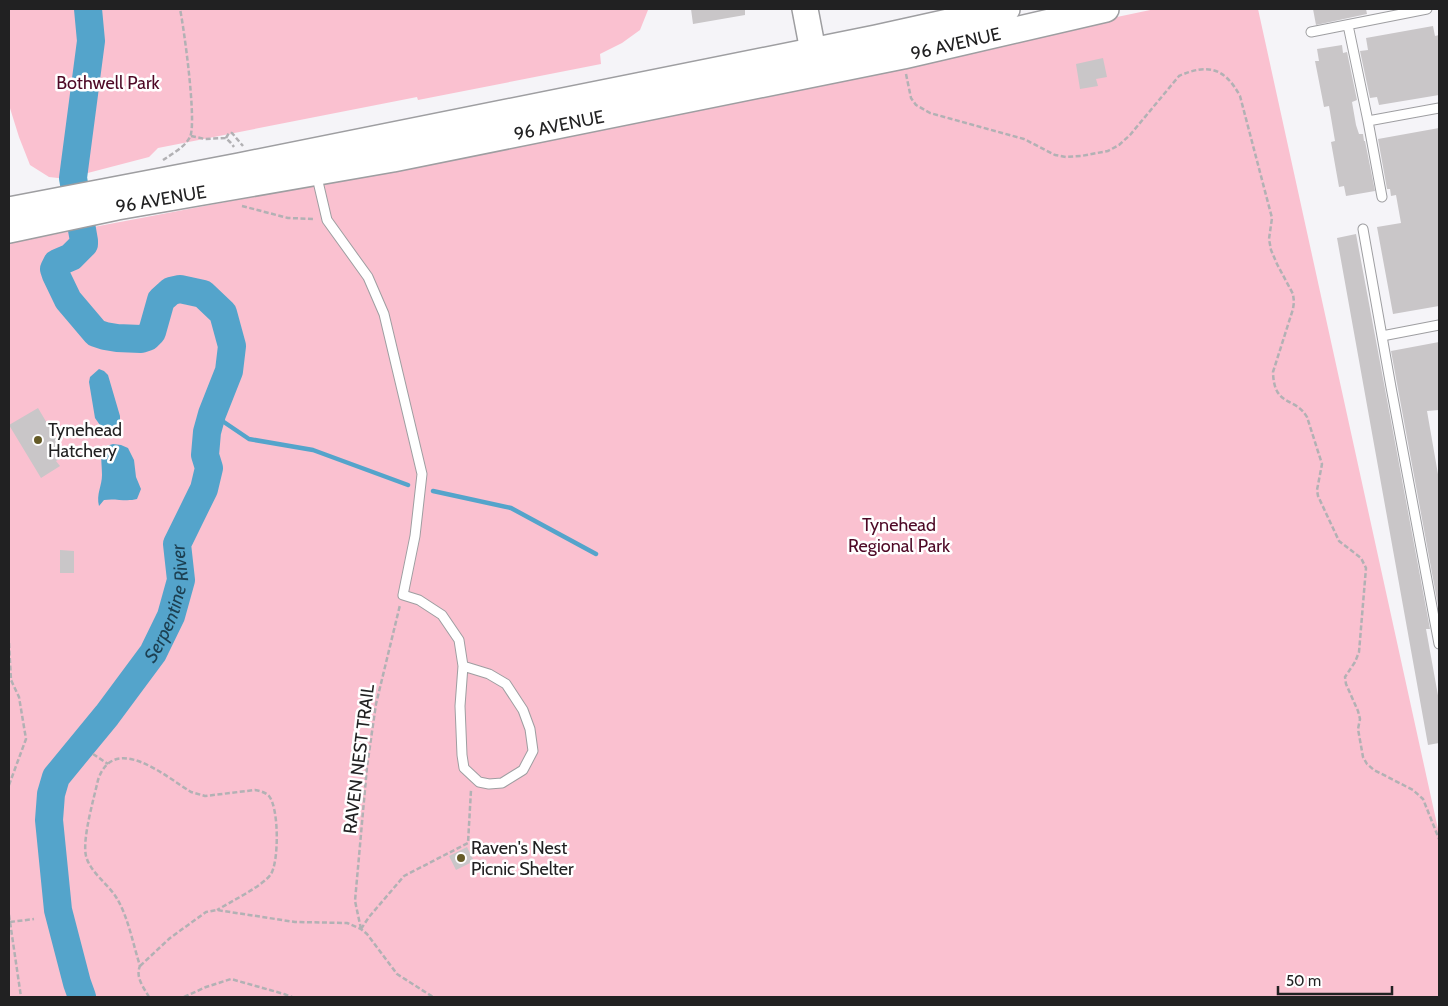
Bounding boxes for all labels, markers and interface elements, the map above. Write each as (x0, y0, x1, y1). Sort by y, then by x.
street label: 96 AVENUE (909, 23, 1003, 65)
park label: Bothwell Park (56, 72, 161, 94)
street label: 96 AVENUE (512, 106, 606, 145)
street label: 96 AVENUE (114, 181, 208, 218)
place label: Tynehead Hatchery (48, 419, 122, 462)
marker: Tynehead Hatchery (32, 434, 44, 446)
park label: Tynehead Regional Park (848, 514, 951, 557)
water label: Serpentine River (139, 542, 193, 667)
street label: RAVEN NEST TRAIL (339, 683, 379, 835)
place label: Raven's Nest Picnic Shelter (471, 837, 574, 880)
marker: Raven's Nest Picnic Shelter (455, 852, 467, 864)
scale bar (1278, 964, 1392, 996)
text: 50 m (1286, 972, 1321, 990)

